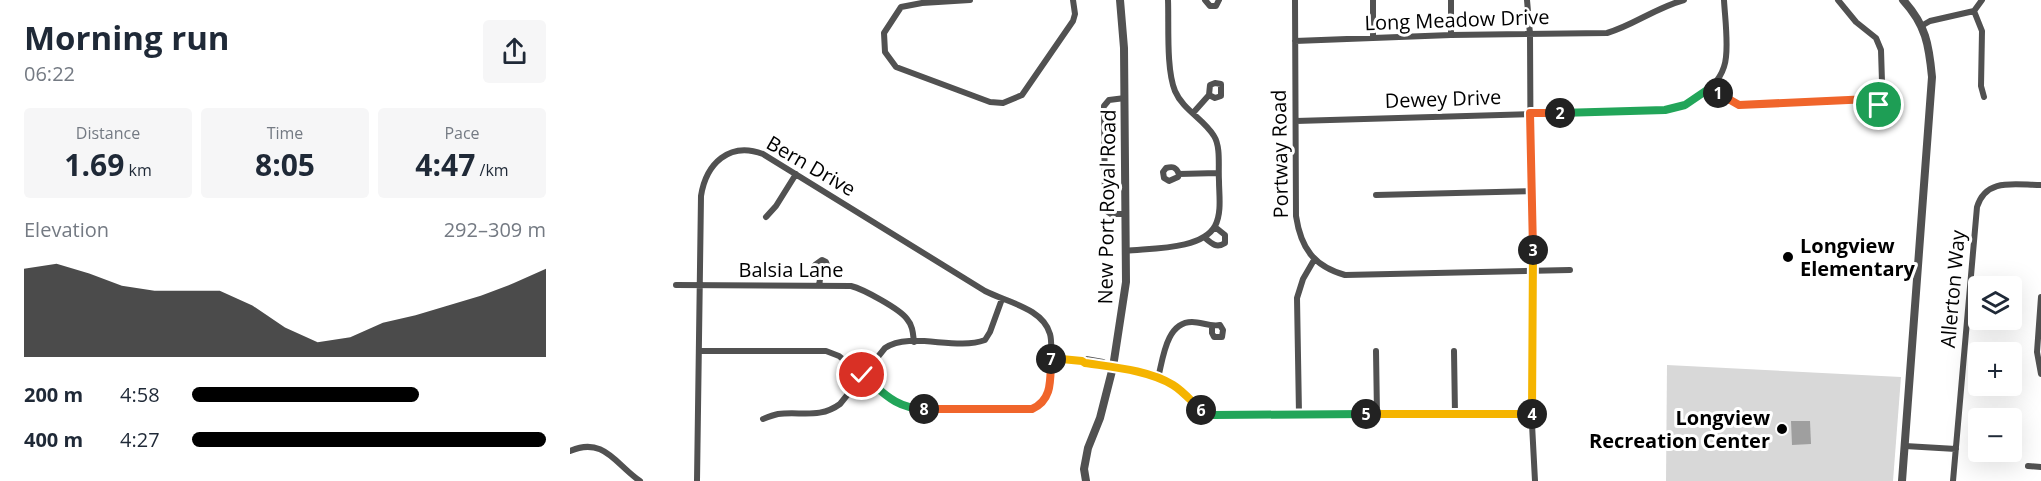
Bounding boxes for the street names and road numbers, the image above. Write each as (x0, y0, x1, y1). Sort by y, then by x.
street label: Long Meadow Drive (1364, 3, 1550, 36)
street label: Dewey Drive (1384, 83, 1502, 114)
street label: Portway Road (1265, 89, 1294, 219)
street label: New Port Royal Road (1091, 109, 1122, 305)
street label: Bern Drive (762, 129, 861, 202)
street label: Allerton Way (1934, 228, 1971, 349)
street label: Balsia Lane (738, 256, 844, 283)

